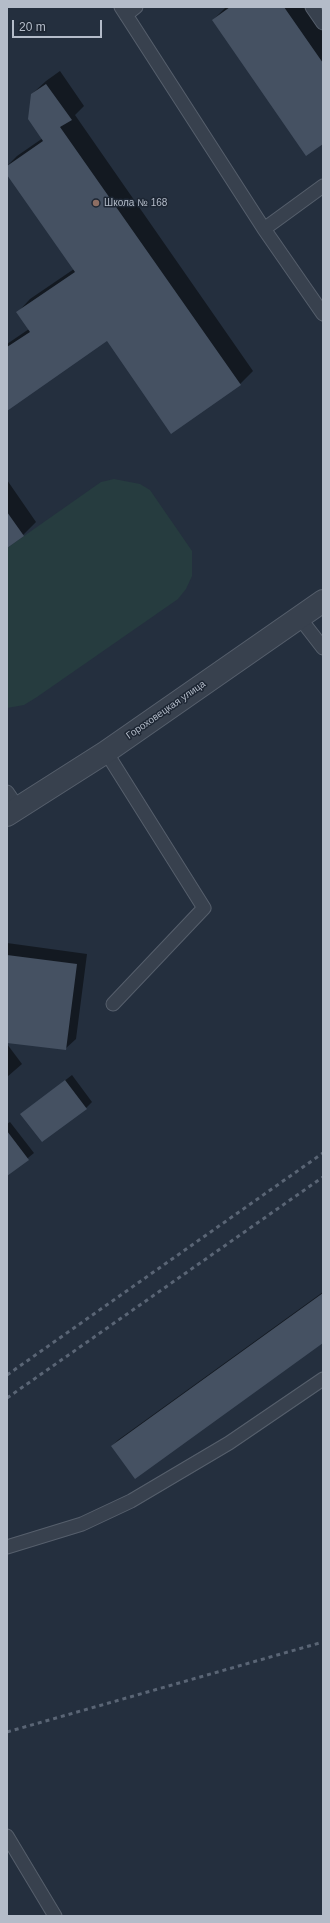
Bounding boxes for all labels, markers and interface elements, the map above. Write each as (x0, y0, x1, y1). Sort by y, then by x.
scale bar (14, 12, 104, 38)
text: 20 m (19, 20, 46, 34)
place label: Школа № 168 (104, 197, 167, 209)
marker: Школа № 168 (91, 198, 101, 208)
street label: Гороховецкая улица (124, 678, 208, 742)

